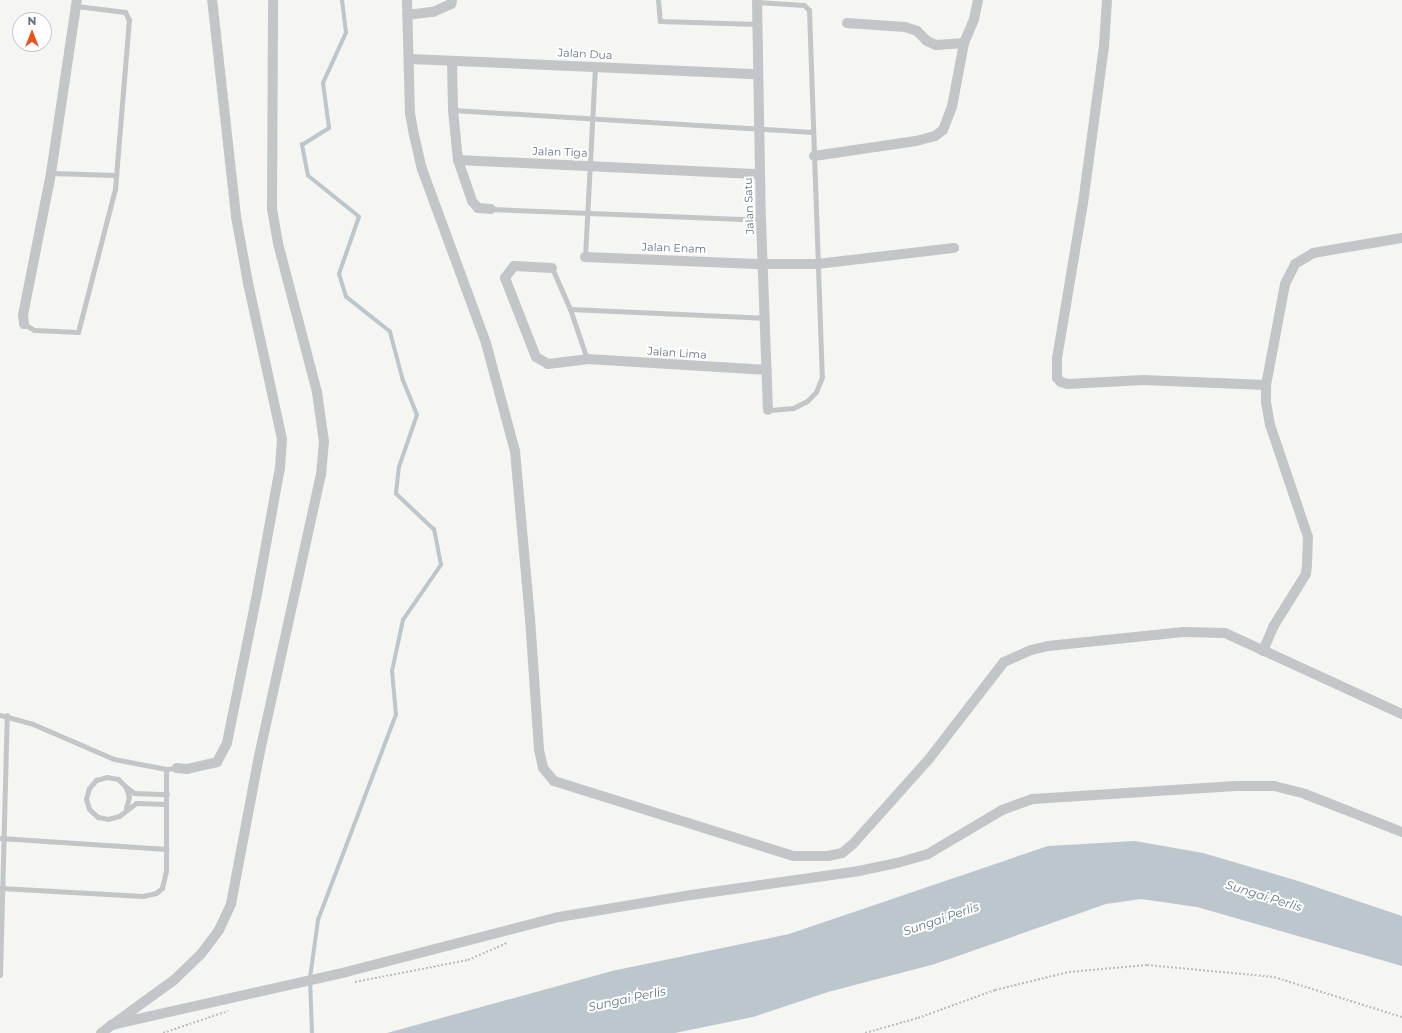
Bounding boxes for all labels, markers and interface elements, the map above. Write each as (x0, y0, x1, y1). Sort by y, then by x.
north arrow (12, 12, 52, 52)
text: N (28, 14, 36, 28)
street label: Jalan Dua (557, 46, 613, 62)
street label: Jalan Tiga (532, 144, 588, 160)
street label: Jalan Satu (741, 177, 757, 235)
street label: Jalan Enam (641, 240, 707, 256)
street label: Jalan Lima (647, 344, 707, 362)
water label: Sungai Perlis (1224, 878, 1304, 914)
water label: Sungai Perlis (901, 899, 981, 939)
water label: Sungai Perlis (587, 984, 667, 1014)

